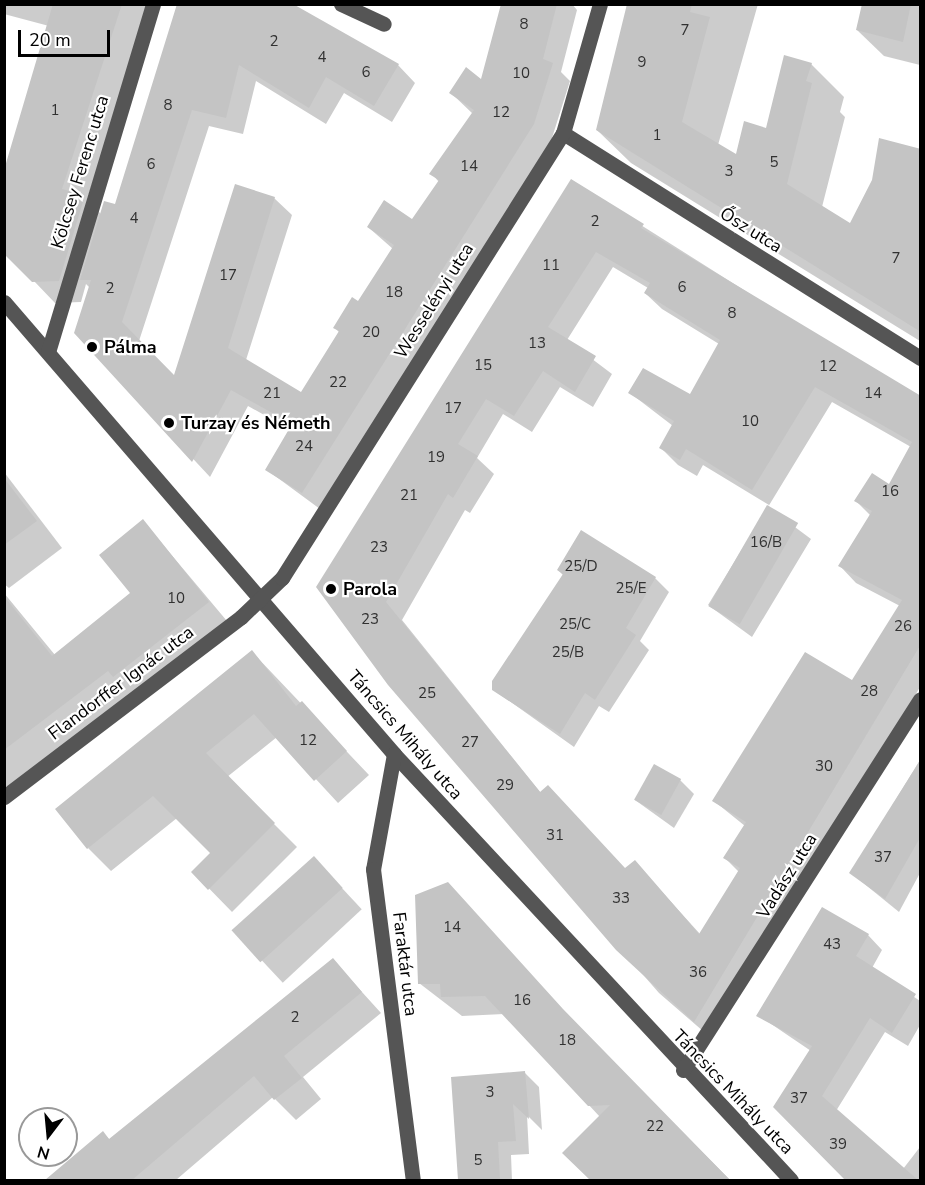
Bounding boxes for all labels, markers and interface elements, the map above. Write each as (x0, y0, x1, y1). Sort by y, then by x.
house number: 8 (520, 16, 528, 34)
scale bar (21, 18, 112, 56)
house number: 7 (681, 22, 689, 40)
text: 20 m (29, 28, 71, 52)
house number: 2 (270, 33, 278, 51)
house number: 4 (318, 49, 326, 67)
house number: 9 (638, 54, 646, 72)
house number: 6 (362, 64, 370, 82)
house number: 10 (512, 65, 530, 83)
street label: Kölcsey Ferenc utca (46, 93, 114, 251)
house number: 8 (164, 97, 172, 115)
house number: 1 (51, 102, 59, 120)
house number: 12 (492, 104, 510, 122)
house number: 1 (653, 127, 661, 145)
house number: 5 (770, 154, 778, 172)
house number: 6 (147, 156, 155, 174)
house number: 14 (460, 158, 478, 176)
house number: 3 (725, 163, 733, 181)
street label: Ősz utca (716, 202, 786, 258)
house number: 4 (130, 210, 138, 228)
house number: 2 (591, 213, 599, 231)
street label: Wesselényi utca (390, 239, 478, 363)
house number: 7 (892, 250, 900, 268)
house number: 11 (542, 257, 560, 275)
house number: 17 (219, 267, 237, 285)
house number: 6 (678, 279, 686, 297)
house number: 2 (106, 280, 114, 298)
house number: 18 (385, 284, 403, 302)
house number: 8 (728, 305, 736, 323)
house number: 20 (362, 324, 380, 342)
house number: 13 (528, 335, 546, 353)
place label: Pálma (104, 336, 157, 358)
marker: Pálma (85, 340, 99, 354)
house number: 15 (474, 357, 492, 375)
house number: 12 (819, 358, 837, 376)
house number: 22 (329, 374, 347, 392)
house number: 21 (263, 385, 281, 403)
house number: 14 (864, 385, 882, 403)
house number: 17 (444, 400, 462, 418)
place label: Turzay és Németh (181, 412, 330, 434)
house number: 10 (741, 413, 759, 431)
marker: Turzay és Németh (162, 416, 176, 430)
house number: 24 (295, 438, 313, 456)
house number: 19 (427, 449, 445, 467)
house number: 16 (881, 483, 899, 501)
house number: 21 (400, 487, 418, 505)
house number: 16/B (750, 534, 782, 552)
house number: 23 (370, 539, 388, 557)
house number: 25/D (564, 558, 598, 576)
place label: Parola (343, 578, 397, 600)
house number: 25/E (616, 580, 646, 598)
marker: Parola (324, 582, 338, 596)
house number: 10 (167, 590, 185, 608)
house number: 23 (361, 611, 379, 629)
house number: 25/C (559, 616, 591, 634)
house number: 26 (894, 618, 912, 636)
street label: Flandorffer Ignác utca (44, 621, 198, 745)
house number: 25/B (552, 644, 584, 662)
street label: Táncsics Mihály utca (343, 666, 467, 804)
house number: 28 (860, 683, 878, 701)
house number: 25 (418, 685, 436, 703)
house number: 12 (299, 732, 317, 750)
house number: 27 (461, 734, 479, 752)
house number: 30 (815, 758, 833, 776)
house number: 29 (496, 777, 514, 795)
house number: 31 (546, 827, 564, 845)
street label: Vadász utca (752, 829, 822, 923)
house number: 37 (874, 849, 892, 867)
house number: 33 (612, 890, 630, 908)
street label: Faraktár utca (388, 911, 422, 1017)
house number: 14 (443, 919, 461, 937)
house number: 43 (823, 936, 841, 954)
house number: 36 (689, 964, 707, 982)
house number: 16 (513, 992, 531, 1010)
house number: 2 (291, 1009, 299, 1027)
street label: Táncsics Mihály utca (668, 1025, 798, 1159)
house number: 18 (558, 1032, 576, 1050)
house number: 3 (486, 1084, 494, 1102)
house number: 37 (790, 1090, 808, 1108)
north arrow (18, 1107, 78, 1167)
house number: 22 (646, 1118, 664, 1136)
house number: 39 (829, 1136, 847, 1154)
text: N (35, 1140, 52, 1165)
house number: 5 (474, 1152, 482, 1170)

